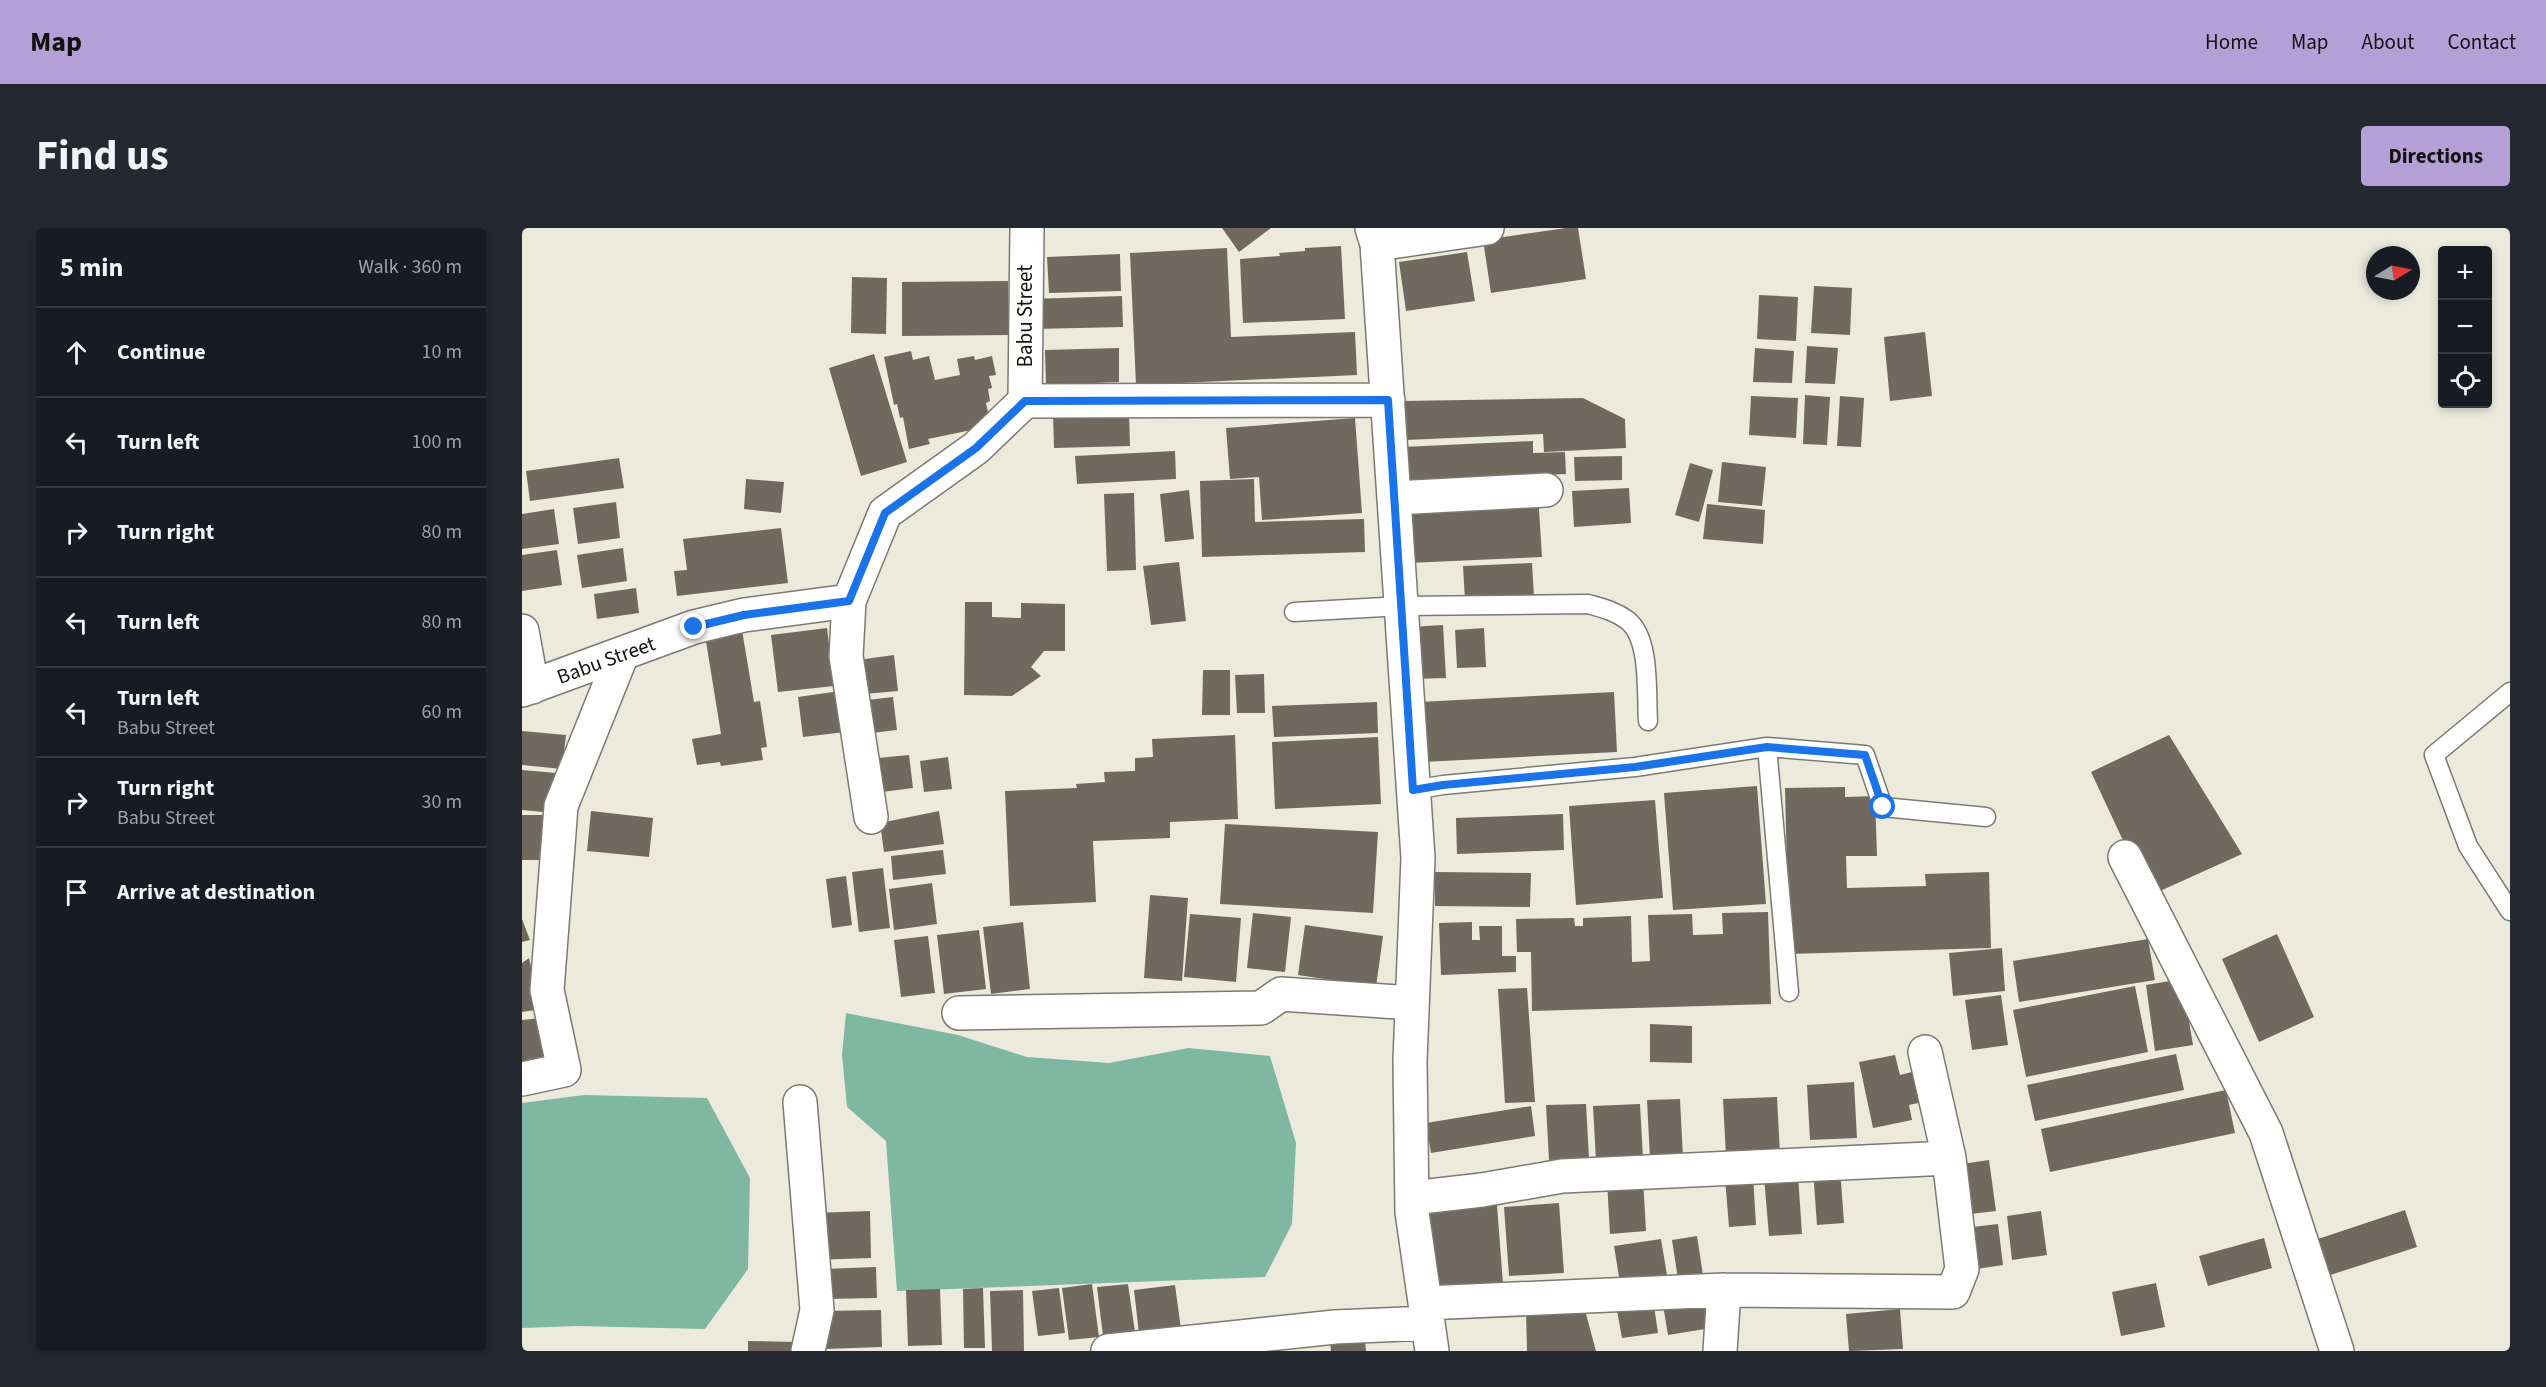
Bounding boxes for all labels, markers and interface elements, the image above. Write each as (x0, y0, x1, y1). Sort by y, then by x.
text: Map (30, 22, 82, 62)
text: Home (2205, 27, 2258, 57)
text: Map (2291, 27, 2329, 57)
text: About (2362, 27, 2414, 57)
text: Contact (2447, 27, 2516, 57)
text: Find us (36, 126, 169, 186)
button: Directions (2361, 126, 2510, 186)
north arrow (2366, 246, 2420, 300)
map controls (2438, 246, 2492, 408)
button: + (2438, 246, 2492, 300)
text: 5 min (60, 249, 123, 286)
text: Walk · 360 m (358, 253, 462, 281)
street label: Babu Street (1010, 265, 1040, 367)
button: − (2438, 300, 2492, 354)
icon: ahead (60, 336, 93, 369)
text: Continue (117, 336, 206, 368)
text: 10 m (422, 338, 462, 366)
button: locate (2438, 354, 2492, 408)
icon: left (60, 426, 93, 459)
text: Turn left (117, 426, 199, 458)
text: 100 m (412, 428, 462, 456)
icon: right (60, 516, 93, 549)
text: Turn right (117, 516, 214, 548)
text: 80 m (422, 518, 462, 546)
icon: left (60, 606, 93, 639)
text: Turn left (117, 606, 199, 638)
text: 80 m (422, 608, 462, 636)
route end (680, 613, 706, 639)
street label: Babu Street (553, 628, 659, 692)
text: Turn left (117, 682, 199, 714)
icon: left (60, 696, 93, 729)
text: 60 m (422, 698, 462, 726)
text: Babu Street (117, 714, 215, 742)
text: Turn right (117, 772, 214, 804)
icon: right (60, 786, 93, 819)
text: 30 m (422, 788, 462, 816)
route start (1869, 793, 1895, 819)
text: Babu Street (117, 804, 215, 832)
icon: arrive (60, 876, 93, 909)
text: Arrive at destination (117, 876, 315, 908)

